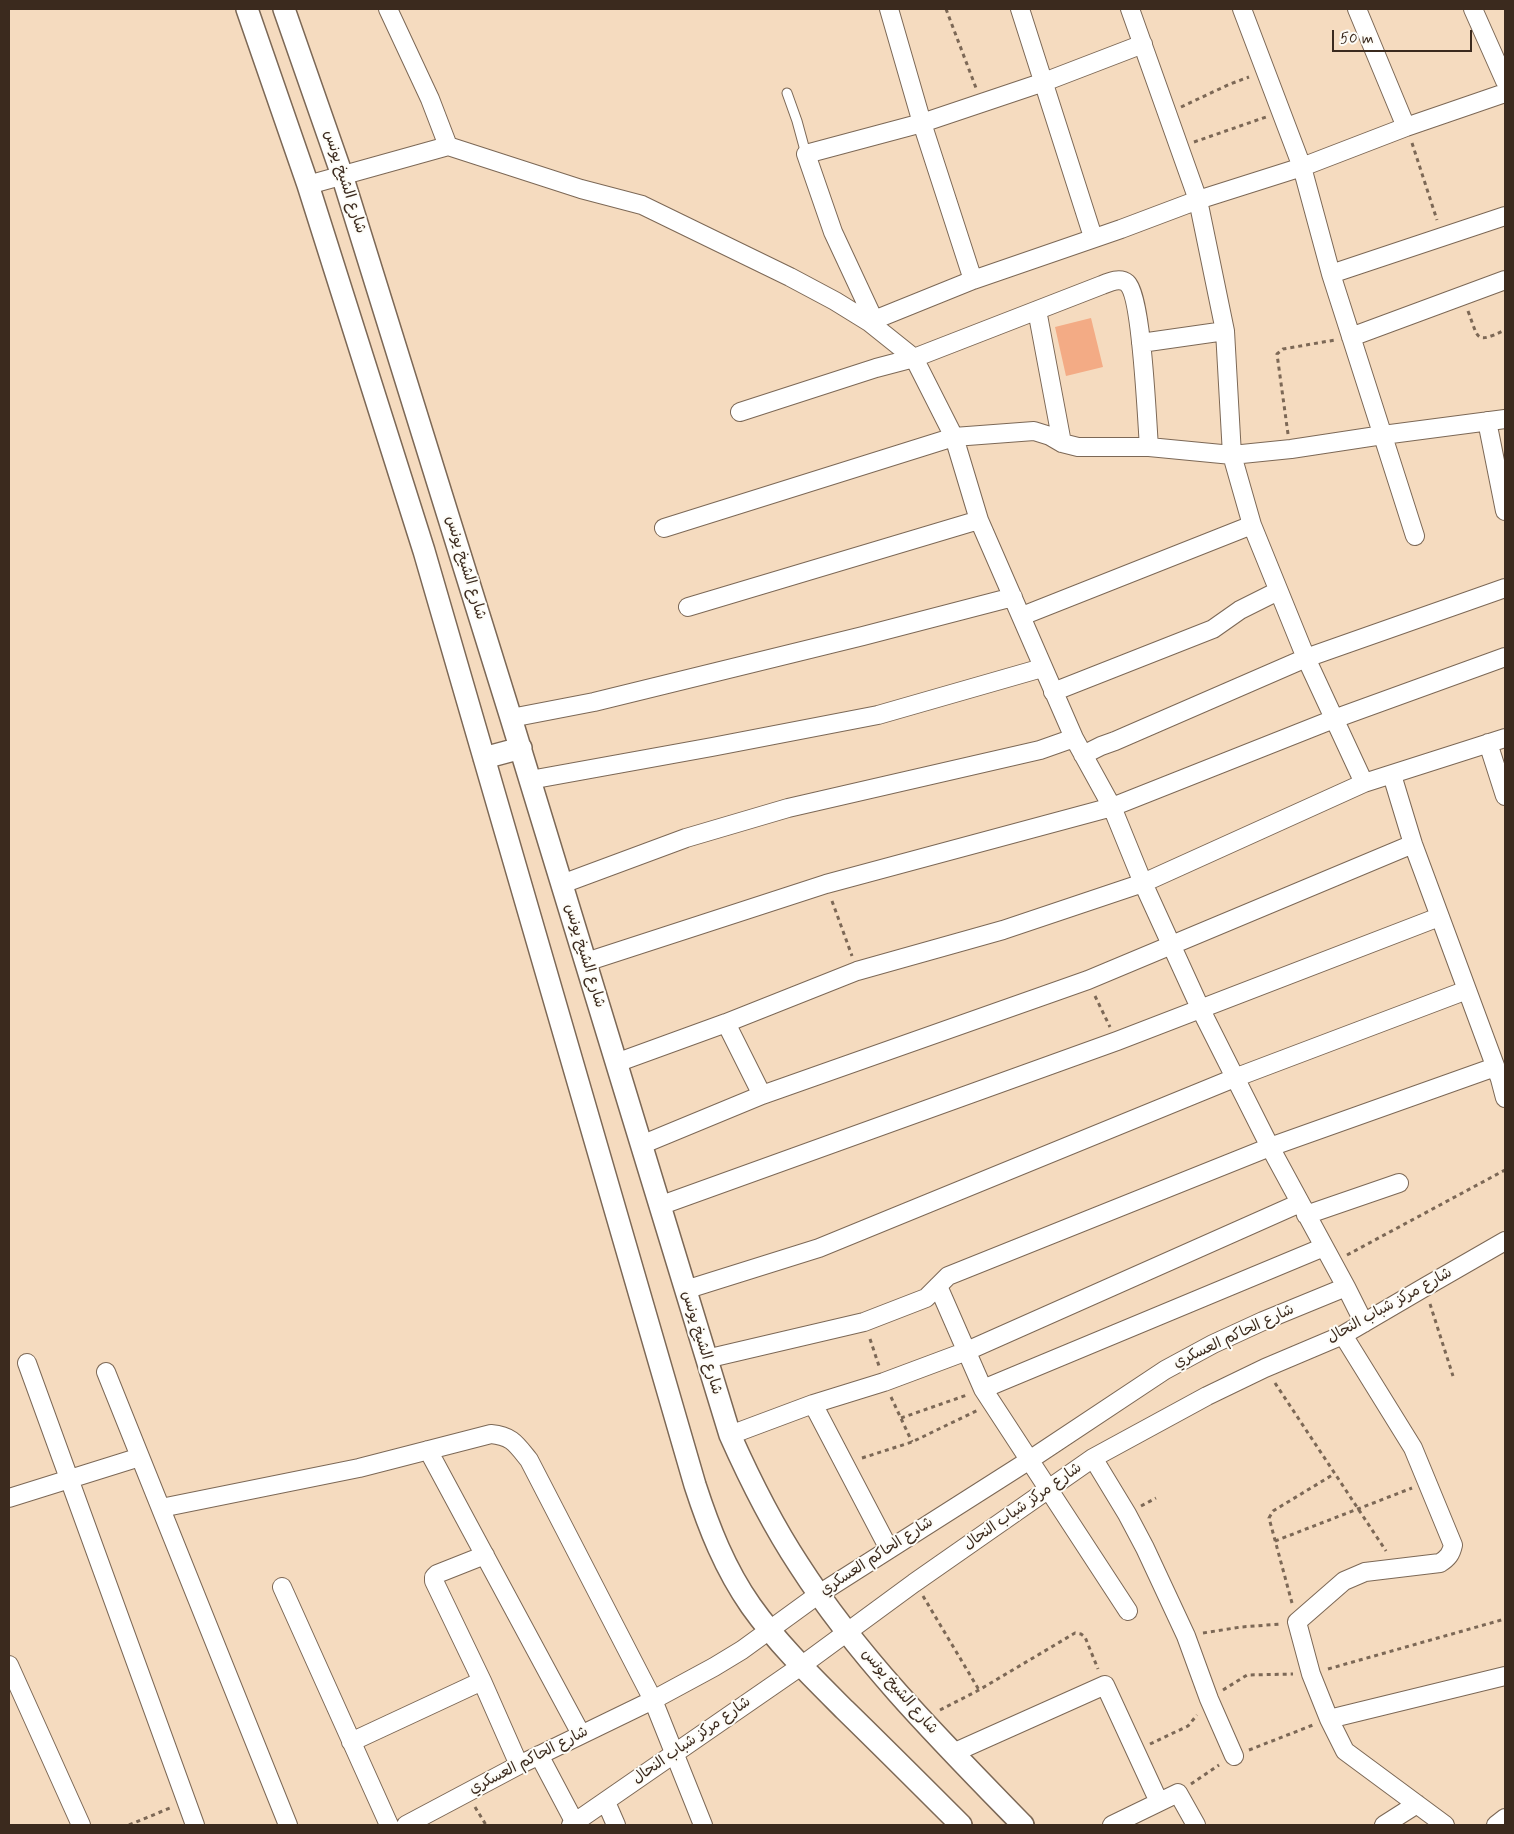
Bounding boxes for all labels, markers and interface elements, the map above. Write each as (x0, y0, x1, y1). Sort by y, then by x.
scale bar (1334, 20, 1474, 52)
text: 50 m (1340, 29, 1374, 49)
street label: شارع الشيخ يونس (319, 128, 369, 236)
street label: شارع الشيخ يونس (441, 514, 489, 622)
street label: شارع الشيخ يونس (560, 902, 608, 1010)
street label: شارع مركز شباب النحال (1324, 1264, 1456, 1348)
street label: شارع الشيخ يونس (677, 1289, 725, 1397)
street label: شارع الحاكم العسكري (1171, 1301, 1297, 1373)
street label: شارع مركز شباب النحال (961, 1459, 1085, 1555)
street label: شارع الحاكم العسكري (817, 1514, 937, 1600)
street label: شارع الشيخ يونس (857, 1646, 941, 1738)
street label: شارع مركز شباب النحال (630, 1693, 754, 1789)
street label: شارع الحاكم العسكري (466, 1723, 592, 1799)

